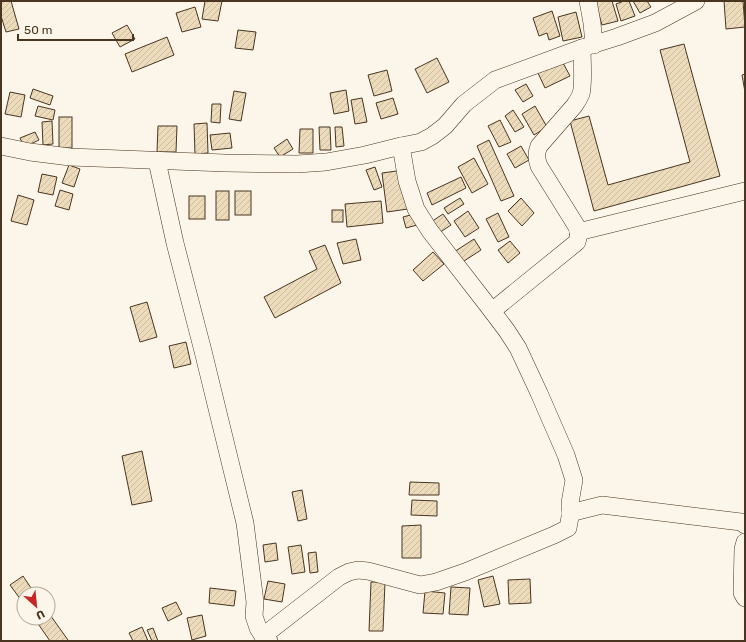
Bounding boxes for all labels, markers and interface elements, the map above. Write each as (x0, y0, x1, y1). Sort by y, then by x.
scale bar (18, 16, 133, 42)
text: 50 m (24, 23, 52, 37)
north arrow (16, 586, 56, 626)
text: U (34, 607, 47, 622)

